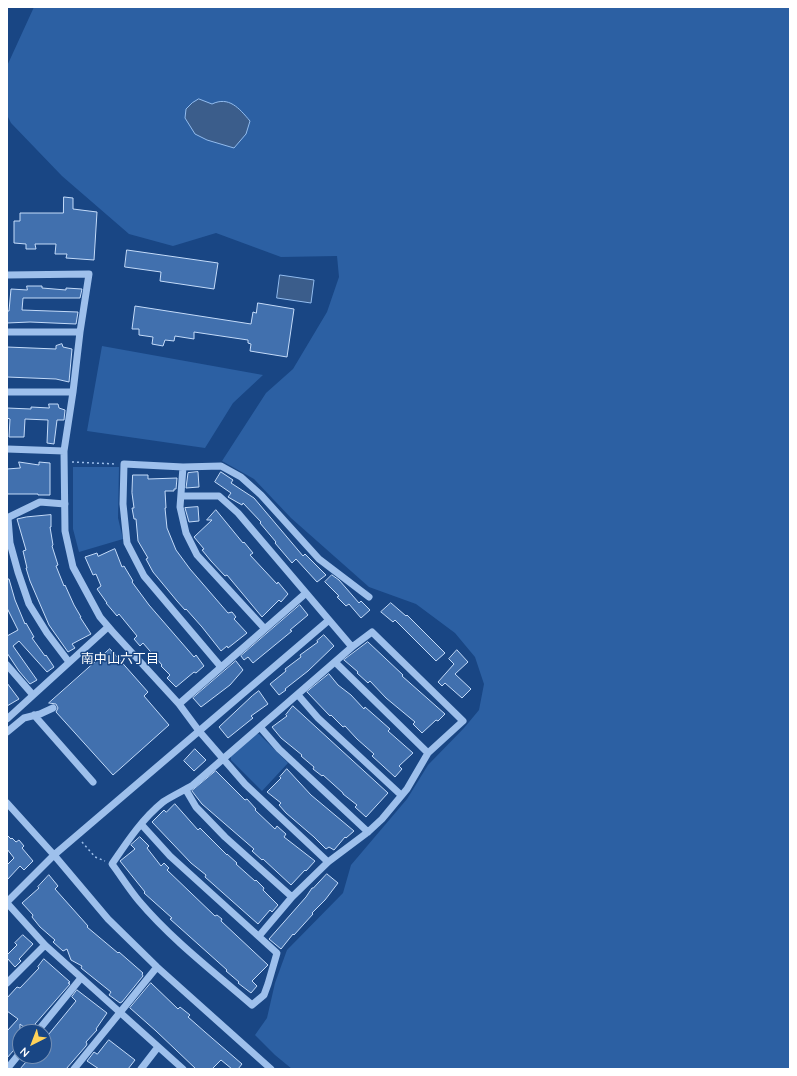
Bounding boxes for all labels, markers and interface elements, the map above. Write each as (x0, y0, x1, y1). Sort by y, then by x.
district label: 南中山六丁目 (81, 651, 159, 667)
north arrow (12, 1024, 52, 1064)
text: N (17, 1044, 32, 1060)

